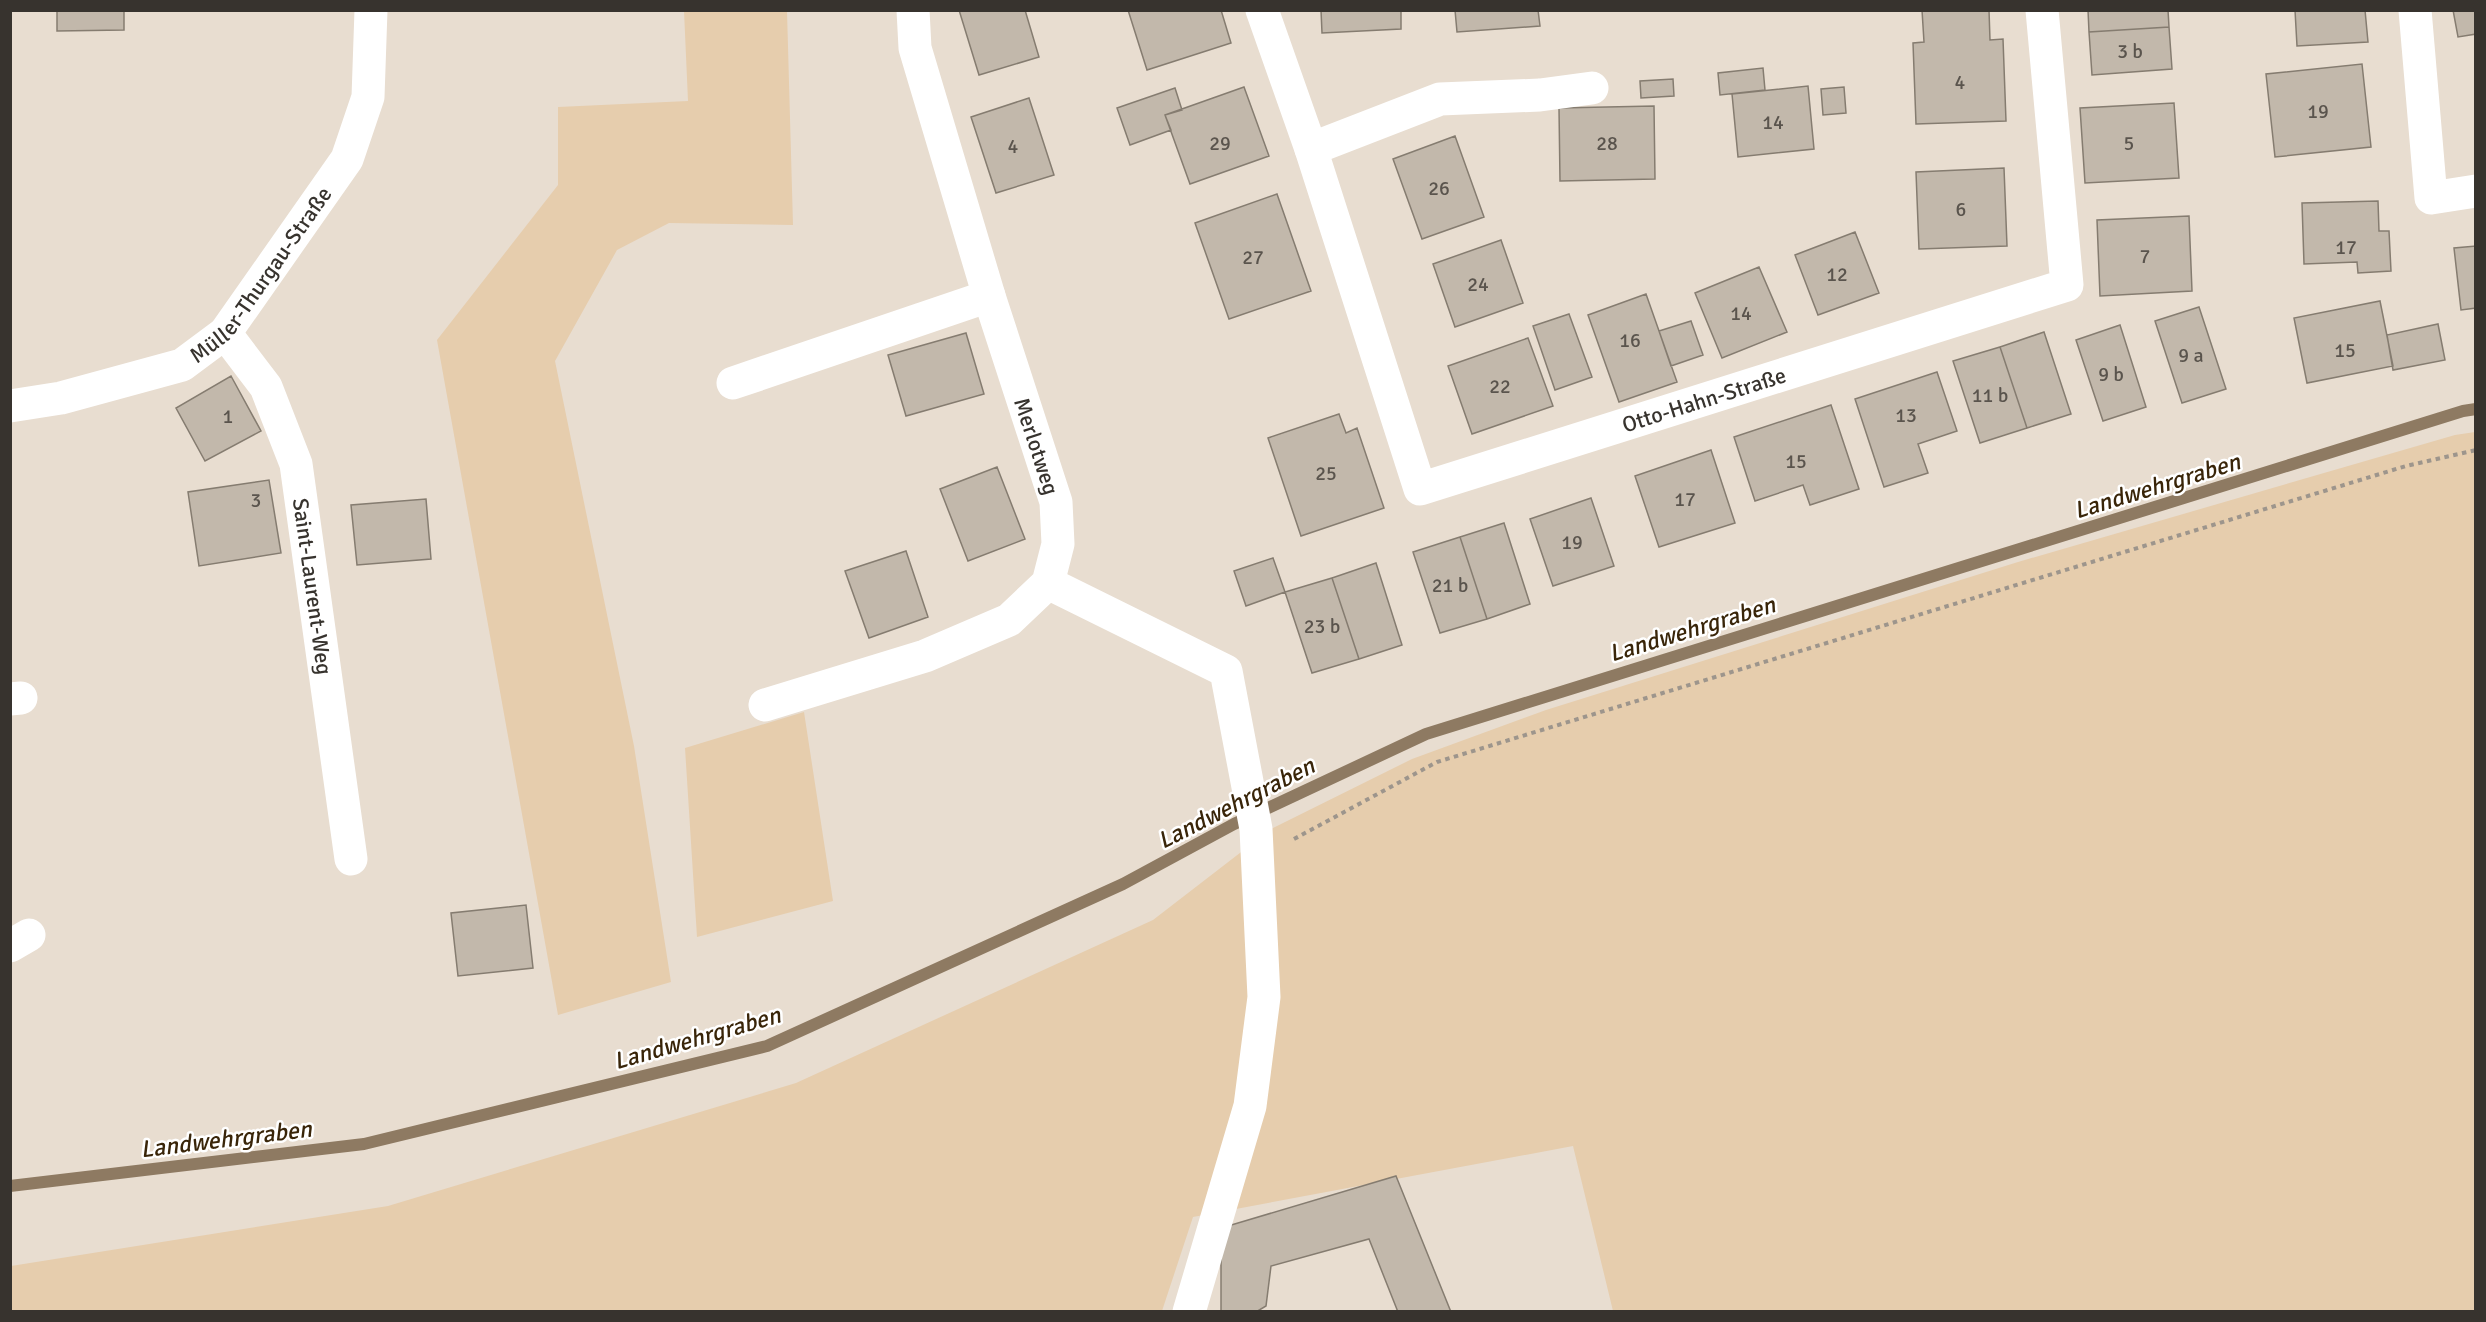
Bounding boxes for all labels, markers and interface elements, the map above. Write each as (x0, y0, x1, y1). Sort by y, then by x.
house number: 3 b (2117, 39, 2143, 64)
house number: 4 (1955, 70, 1966, 95)
house number: 19 (2307, 99, 2329, 124)
house number: 14 (1762, 110, 1784, 135)
house number: 29 (1209, 131, 1231, 156)
house number: 28 (1596, 131, 1618, 156)
house number: 5 (2124, 131, 2134, 156)
house number: 4 (1008, 134, 1019, 159)
house number: 26 (1428, 176, 1450, 201)
street label: Müller-Thurgau-Straße (184, 182, 337, 369)
house number: 6 (1956, 197, 1966, 222)
house number: 17 (2335, 235, 2357, 260)
house number: 7 (2140, 244, 2150, 269)
house number: 27 (1242, 245, 1264, 270)
house number: 12 (1826, 262, 1848, 287)
house number: 24 (1467, 272, 1489, 297)
house number: 14 (1730, 301, 1752, 326)
house number: 16 (1619, 328, 1641, 353)
house number: 15 (2334, 338, 2356, 363)
house number: 9 a (2178, 343, 2204, 368)
street label: Otto-Hahn-Straße (1619, 362, 1789, 438)
house number: 9 b (2098, 362, 2124, 387)
house number: 22 (1489, 374, 1511, 399)
house number: 11 b (1972, 383, 2008, 408)
street label: Merlotweg (1008, 394, 1065, 498)
house number: 13 (1895, 403, 1917, 428)
house number: 1 (223, 404, 233, 429)
water label: Landwehrgraben (2070, 446, 2245, 526)
house number: 15 (1785, 449, 1807, 474)
house number: 25 (1315, 461, 1337, 486)
house number: 17 (1674, 487, 1696, 512)
house number: 3 (251, 488, 261, 513)
street label: Saint-Laurent-Weg (287, 496, 338, 676)
house number: 19 (1561, 530, 1583, 555)
house number: 21 b (1432, 573, 1468, 598)
water label: Landwehrgraben (1605, 589, 1780, 669)
house number: 23 b (1304, 614, 1340, 639)
water label: Landwehrgraben (1152, 750, 1320, 855)
water label: Landwehrgraben (610, 1000, 785, 1076)
water label: Landwehrgraben (139, 1114, 314, 1164)

